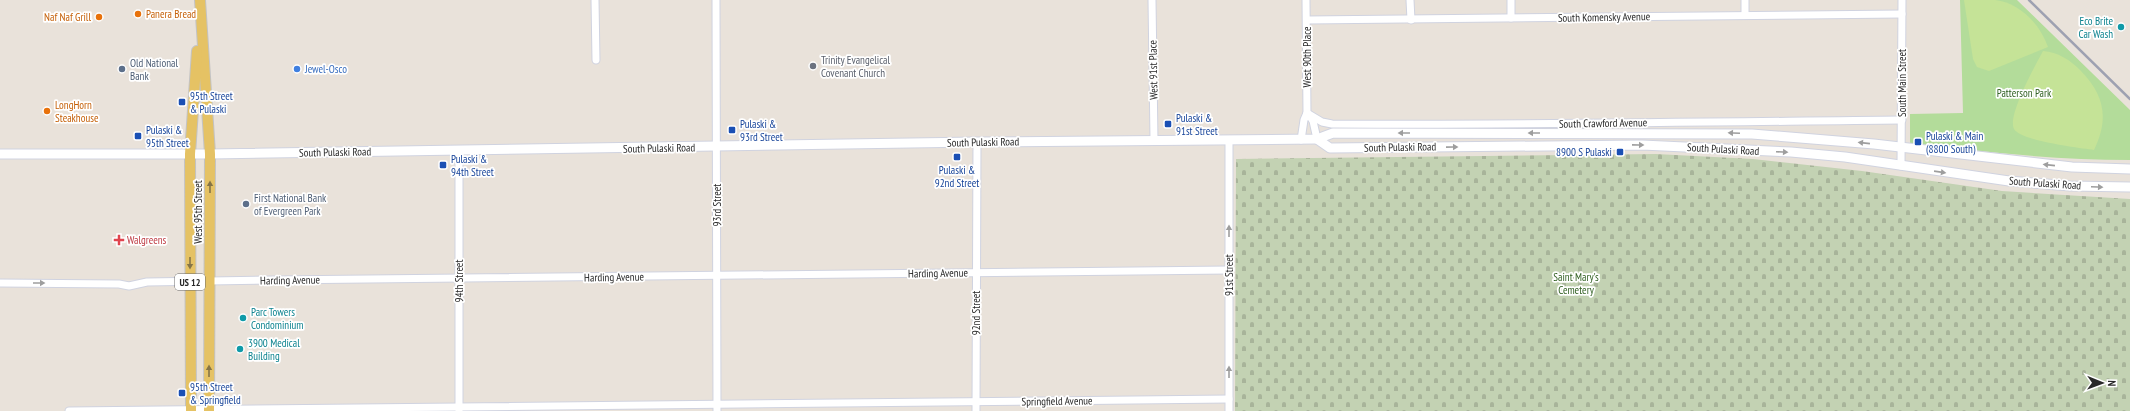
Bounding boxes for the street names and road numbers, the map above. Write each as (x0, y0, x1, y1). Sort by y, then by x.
street label: South Komensky Avenue (1558, 9, 1651, 25)
street label: West 90th Place (1300, 26, 1314, 87)
street label: West 91st Place (1145, 40, 1161, 100)
street label: South Main Street (1895, 49, 1909, 117)
street label: South Crawford Avenue (1559, 115, 1648, 131)
street label: South Pulaski Road (947, 134, 1019, 150)
street label: South Pulaski Road (1364, 139, 1436, 155)
street label: South Pulaski Road (623, 140, 695, 156)
street label: South Pulaski Road (1687, 140, 1760, 158)
street label: South Pulaski Road (299, 144, 371, 160)
street label: South Pulaski Road (2008, 173, 2082, 193)
street label: West 95th Street (191, 180, 205, 244)
street label: 93rd Street (710, 184, 724, 226)
street label: 91st Street (1222, 254, 1236, 296)
street label: 94th Street (452, 260, 466, 302)
street label: Harding Avenue (908, 265, 969, 281)
street label: Harding Avenue (584, 269, 645, 285)
street label: Harding Avenue (260, 272, 321, 288)
road number: US 12 (175, 274, 205, 290)
street label: 92nd Street (969, 291, 983, 335)
street label: Springfield Avenue (1021, 393, 1093, 409)

